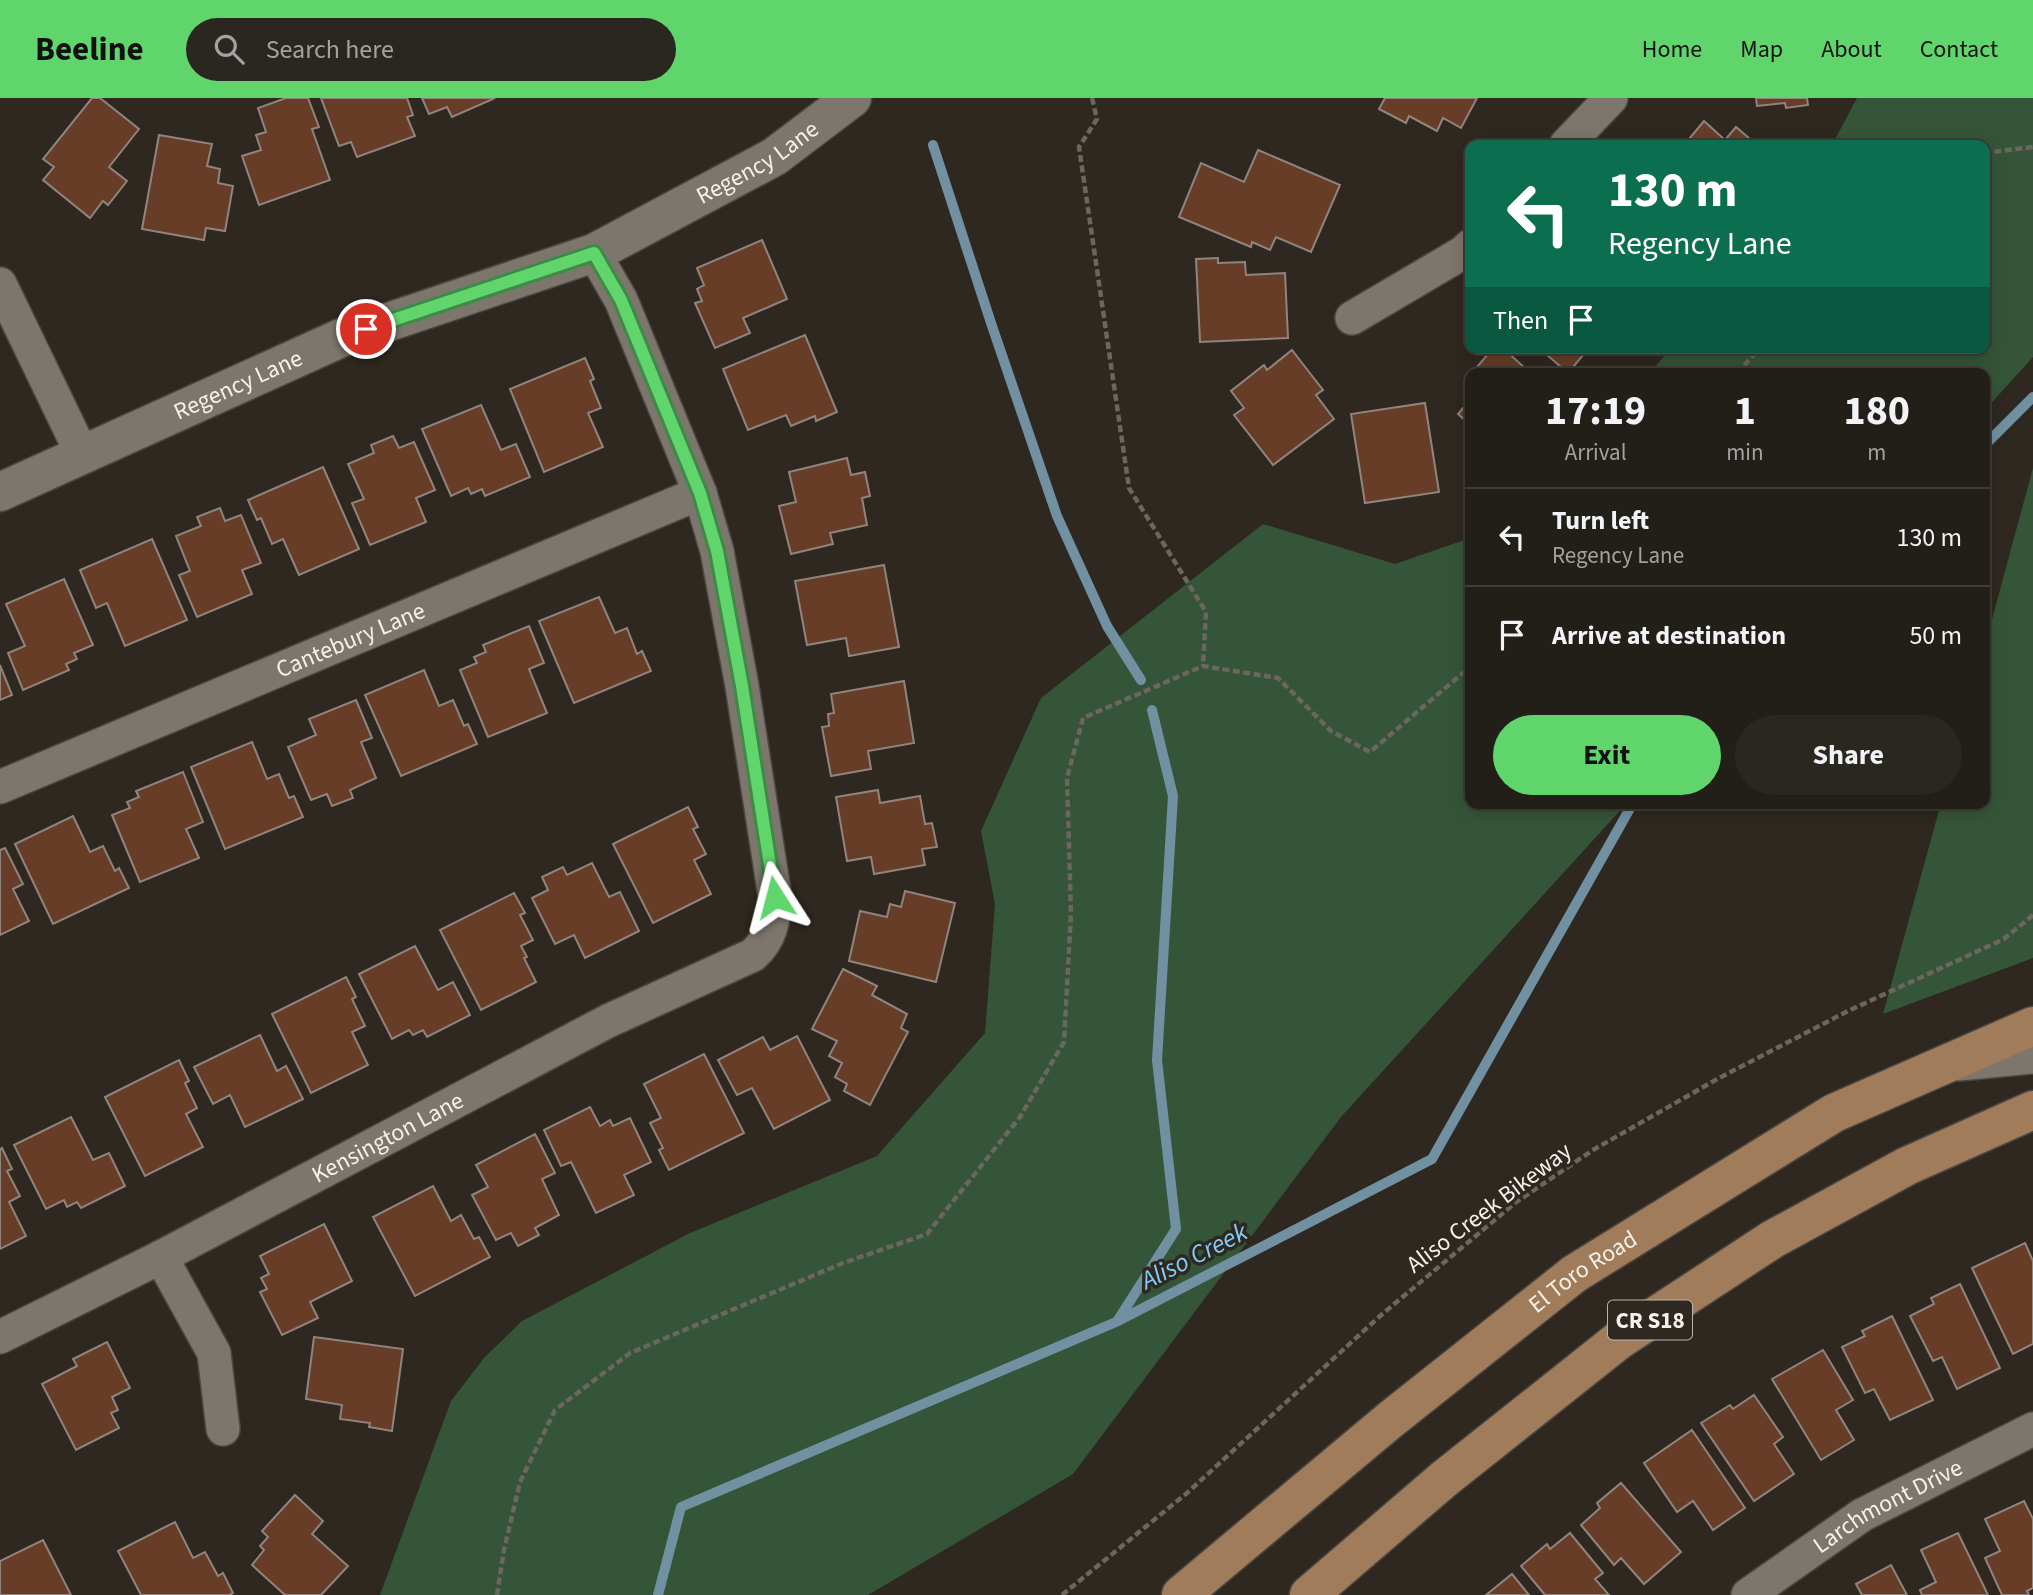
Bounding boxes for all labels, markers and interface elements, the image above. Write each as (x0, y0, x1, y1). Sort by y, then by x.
search box (186, 18, 676, 81)
text: Beeline (35, 26, 144, 73)
icon: search (210, 30, 248, 68)
text: Search here (266, 31, 394, 68)
text: Home (1642, 32, 1702, 67)
text: Map (1740, 32, 1783, 67)
text: About (1821, 32, 1882, 67)
text: Contact (1920, 32, 1998, 67)
street label: Regency Lane (690, 112, 826, 213)
text: 130 m (1608, 156, 1737, 226)
icon: left (1493, 168, 1584, 259)
text: Regency Lane (1608, 221, 1792, 267)
pin (336, 299, 396, 359)
icon: arrive (1562, 301, 1600, 339)
text: Then (1493, 302, 1548, 339)
icon: arrive (347, 310, 385, 348)
street label: Regency Lane (168, 340, 308, 429)
text: 17:19 (1545, 381, 1646, 441)
text: 1 (1734, 381, 1756, 441)
text: 180 (1843, 381, 1910, 441)
text: Arrival (1565, 436, 1627, 469)
text: min (1726, 436, 1764, 469)
text: m (1867, 436, 1886, 469)
text: Turn left (1552, 502, 1649, 539)
icon: left (1493, 518, 1531, 556)
text: 130 m (1896, 519, 1962, 556)
text: Regency Lane (1552, 539, 1684, 572)
street label: Cantebury Lane (270, 593, 430, 687)
icon: arrive (1493, 616, 1531, 654)
text: Arrive at destination (1552, 617, 1786, 654)
text: 50 m (1909, 617, 1962, 654)
button: Exit (1493, 715, 1721, 795)
button: Share (1735, 715, 1962, 795)
position arrow (738, 860, 812, 934)
street label: Kensington Lane (305, 1083, 470, 1192)
street label: Aliso Creek Bikeway (1399, 1134, 1579, 1282)
water label: Aliso Creek (1133, 1213, 1254, 1300)
street label: El Toro Road (1521, 1222, 1644, 1321)
road number: CR S18 (1608, 1301, 1692, 1340)
street label: Larchmont Drive (1806, 1450, 1968, 1562)

